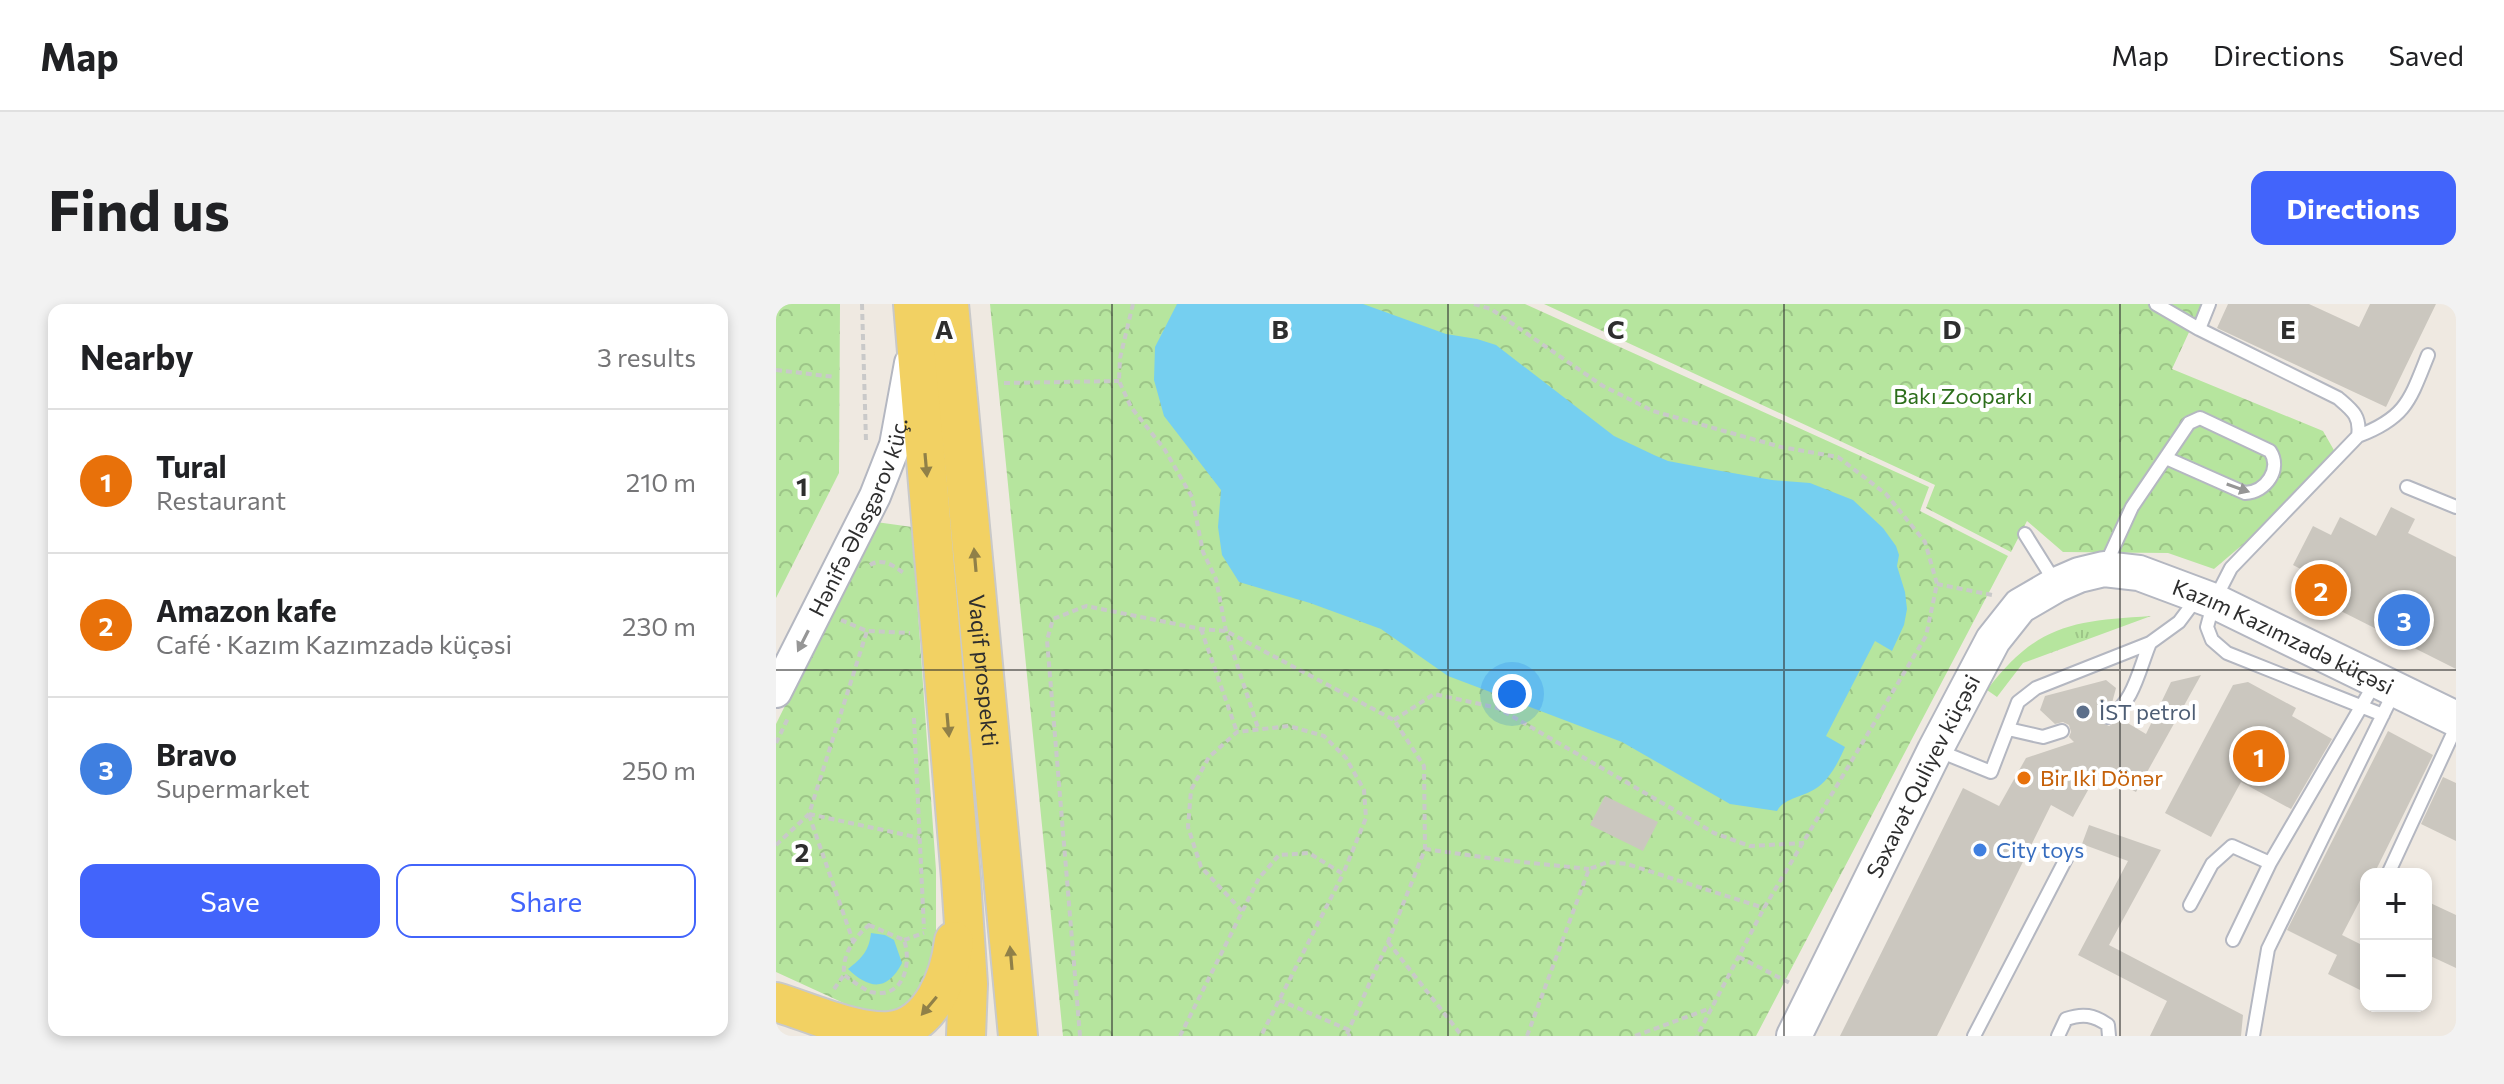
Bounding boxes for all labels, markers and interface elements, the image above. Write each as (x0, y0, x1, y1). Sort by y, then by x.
text: Map (40, 32, 119, 79)
text: Map (2111, 38, 2169, 72)
text: Directions (2213, 38, 2344, 72)
text: Saved (2388, 38, 2464, 72)
button: Directions (2251, 171, 2456, 245)
text: Find us (48, 174, 230, 243)
text: A (935, 313, 954, 344)
text: B (1271, 313, 1289, 344)
text: C (1607, 313, 1625, 344)
text: D (1942, 313, 1962, 344)
text: E (2280, 313, 2296, 344)
text: Nearby (80, 335, 194, 377)
text: 3 results (597, 341, 696, 372)
park label: Bakı Zooparkı (1893, 382, 2033, 409)
street label: Hənifə Ələsgərov küç. (802, 416, 913, 621)
text: Tural (156, 447, 227, 484)
one-way arrow (920, 453, 933, 478)
text: 1 (100, 466, 112, 497)
text: 210 m (626, 466, 696, 497)
text: 1 (796, 470, 808, 501)
one-way arrow (2226, 482, 2250, 494)
text: Restaurant (156, 484, 286, 515)
one-way arrow (968, 547, 981, 572)
pin: 2 (2295, 560, 2347, 620)
street label: Kazım Kazımzadə küçəsi (2169, 573, 2398, 700)
pin: 3 (2378, 590, 2430, 650)
text: Amazon kafe (156, 591, 337, 628)
street label: Vaqif prospekti (963, 593, 1005, 748)
text: 2 (99, 610, 113, 641)
text: 230 m (622, 610, 696, 641)
text: Café · Kazım Kazımzadə küçəsi (156, 628, 512, 659)
one-way arrow (796, 629, 809, 652)
street label: Səxavət Quliyev küçəsi (1860, 670, 1985, 882)
your location (1492, 674, 1532, 714)
place label: İST petrol (2099, 698, 2197, 725)
marker: İST petrol (2074, 703, 2092, 721)
one-way arrow (941, 712, 954, 737)
pin: 1 (2233, 726, 2285, 786)
text: Bravo (156, 735, 237, 772)
text: 3 (98, 754, 114, 785)
text: 250 m (622, 754, 696, 785)
place label: Bir Iki Dönər (2040, 764, 2163, 791)
marker: Bir Iki Dönər (2015, 769, 2033, 787)
text: Supermarket (156, 772, 310, 803)
text: 2 (795, 836, 809, 867)
place label: City toys (1996, 836, 2084, 863)
marker: City toys (1971, 841, 1989, 859)
button: Save (80, 864, 380, 938)
button: Share (396, 864, 696, 938)
map controls (2360, 868, 2432, 1012)
button: + (2360, 868, 2432, 940)
button: − (2360, 940, 2432, 1012)
one-way arrow (1004, 945, 1017, 970)
one-way arrow (921, 995, 938, 1015)

